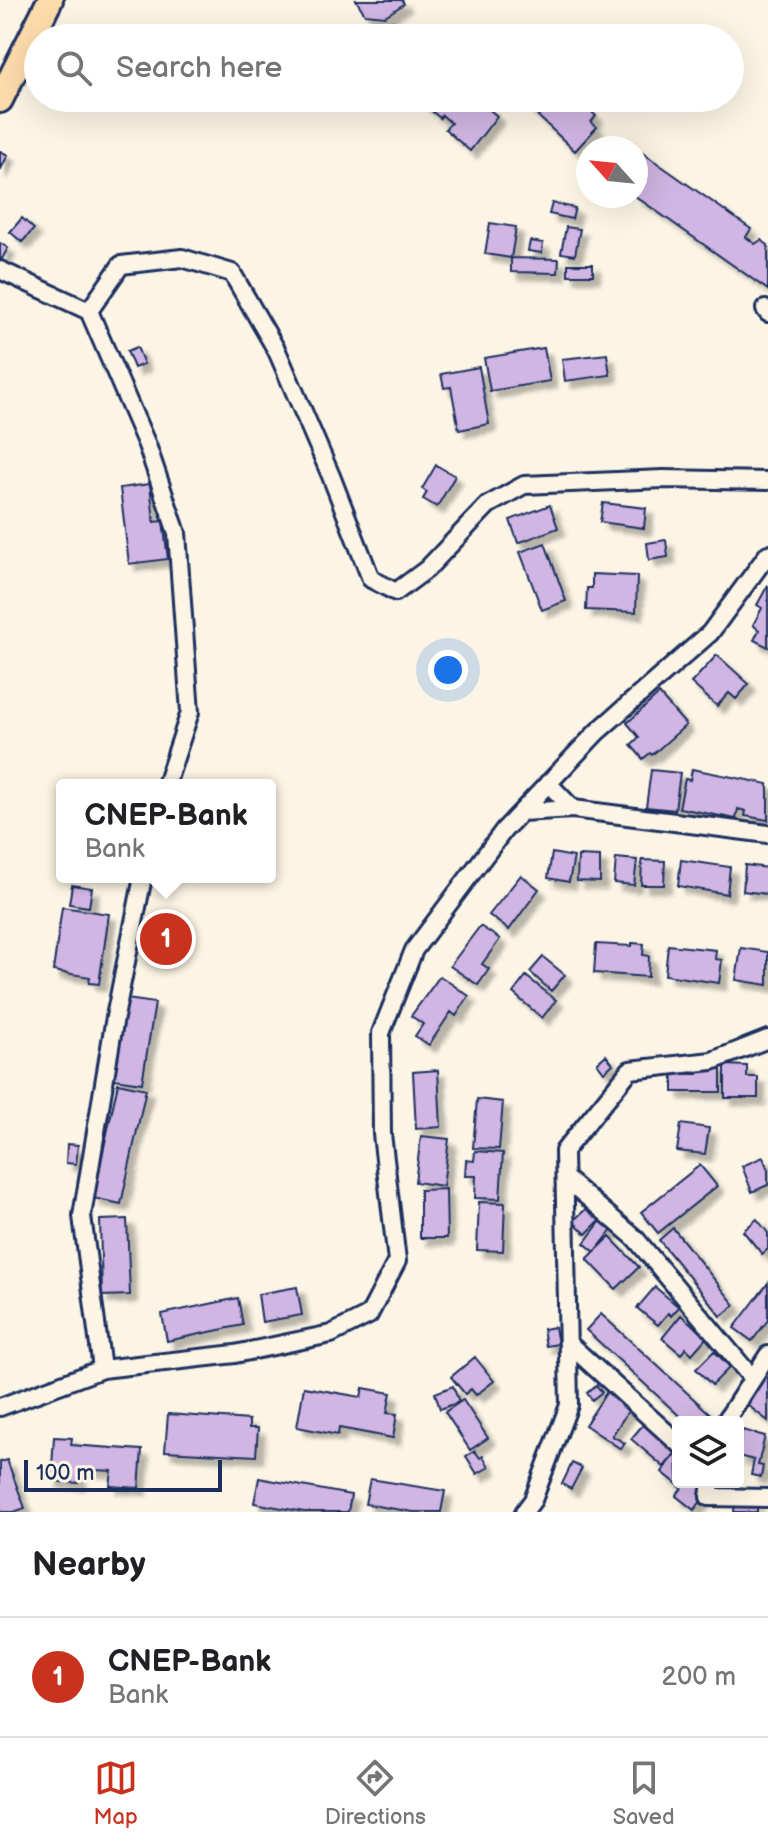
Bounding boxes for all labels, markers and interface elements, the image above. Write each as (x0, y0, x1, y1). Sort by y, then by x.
search box (24, 24, 744, 112)
icon: search (52, 46, 96, 90)
text: Search here (116, 50, 282, 86)
north arrow (576, 136, 648, 208)
your location (428, 650, 468, 690)
popup (56, 779, 276, 883)
text: CNEP-Bank (85, 798, 248, 834)
text: Bank (85, 834, 144, 865)
pin: 1 (140, 909, 192, 969)
map controls (672, 1416, 744, 1488)
button: layers (672, 1416, 744, 1488)
scale bar (24, 1456, 222, 1492)
text: 100 m (36, 1460, 95, 1487)
text: Nearby (32, 1544, 146, 1585)
text: CNEP-Bank (108, 1644, 271, 1680)
text: 1 (53, 1662, 63, 1693)
text: 200 m (662, 1662, 736, 1693)
text: Bank (108, 1680, 168, 1711)
tab: Map (93, 1756, 138, 1831)
tab: Directions (325, 1756, 426, 1831)
tab: Saved (613, 1756, 675, 1831)

